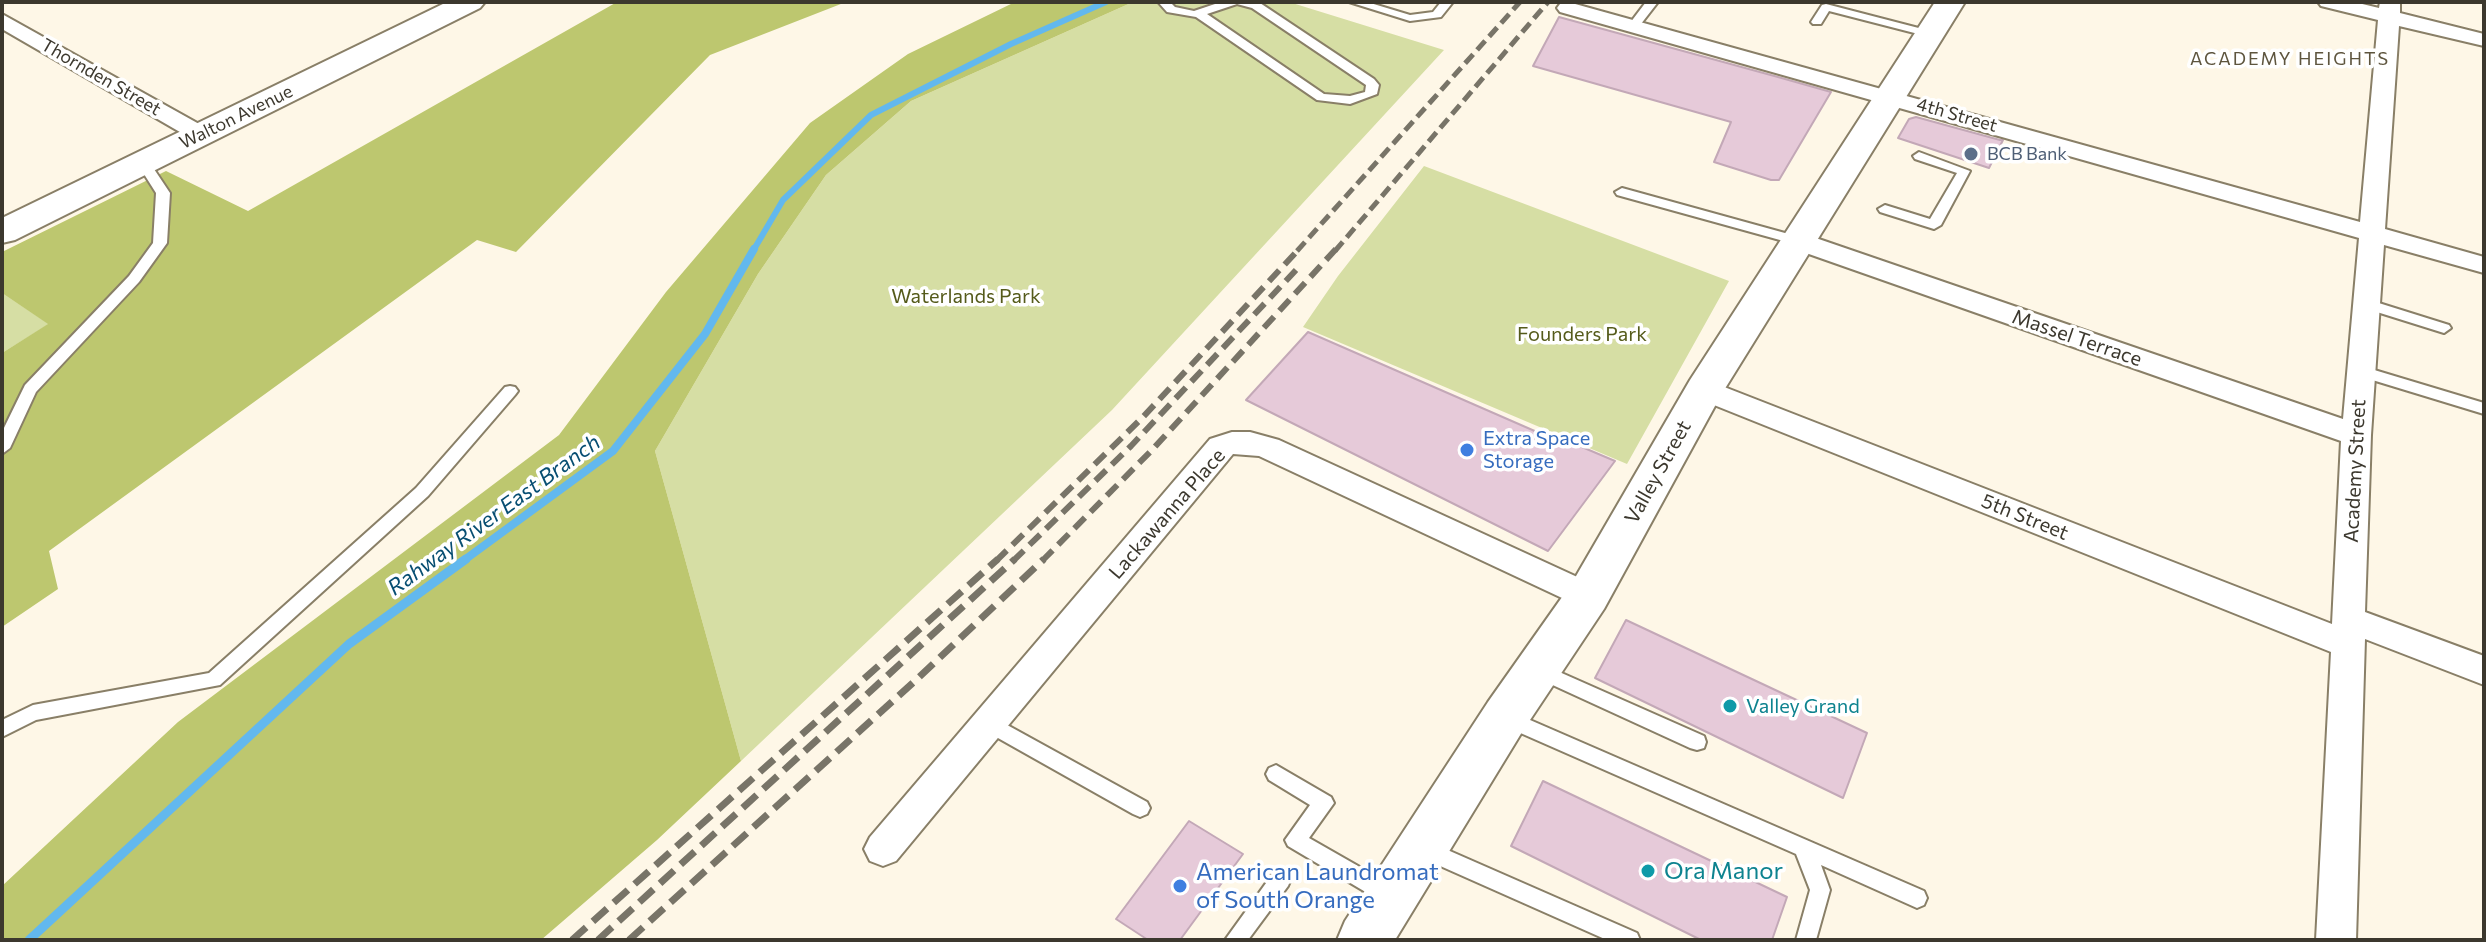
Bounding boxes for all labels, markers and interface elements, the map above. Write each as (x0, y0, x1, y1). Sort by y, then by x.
street label: Thornden Street (37, 34, 165, 120)
district label: ACADEMY HEIGHTS (2190, 48, 2390, 70)
street label: Walton Avenue (176, 80, 296, 154)
street label: 4th Street (1914, 93, 2000, 137)
place label: BCB Bank (1987, 143, 2067, 165)
marker: BCB Bank (1962, 145, 1980, 163)
park label: Waterlands Park (891, 284, 1041, 308)
street label: Massel Terrace (2009, 305, 2145, 371)
park label: Founders Park (1517, 322, 1647, 346)
street label: Academy Street (2339, 399, 2371, 543)
street label: Valley Street (1620, 416, 1696, 528)
place label: Extra Space Storage (1483, 426, 1590, 473)
water label: Rahway River East Branch (382, 429, 606, 601)
marker: Extra Space Storage (1458, 441, 1476, 459)
street label: Lackawanna Place (1104, 444, 1230, 584)
street label: 5th Street (1978, 489, 2072, 545)
place label: Valley Grand (1746, 694, 1860, 718)
marker: Valley Grand (1721, 697, 1739, 715)
place label: Ora Manor (1664, 857, 1783, 885)
place label: American Laundromat of South Orange (1196, 858, 1439, 914)
marker: Ora Manor (1639, 862, 1657, 880)
marker: American Laundromat of South Orange (1171, 877, 1189, 895)

